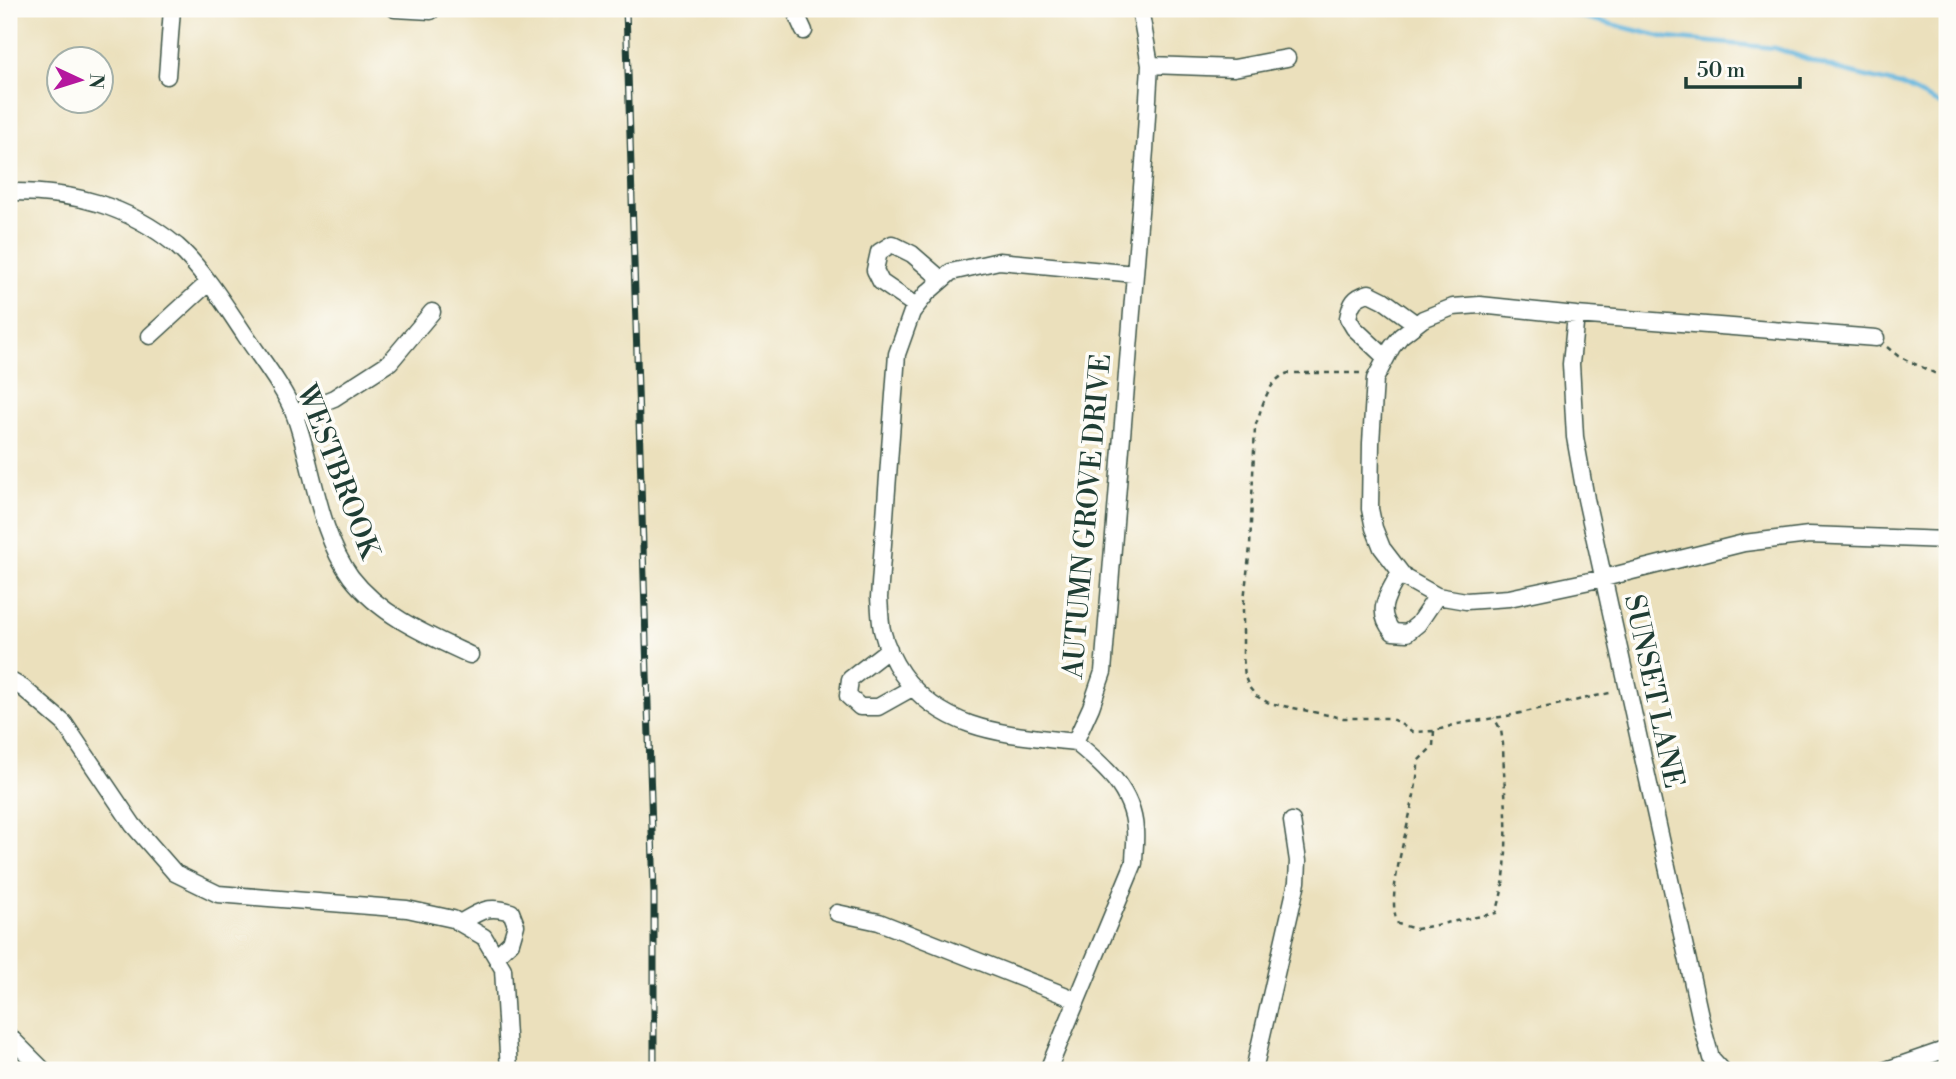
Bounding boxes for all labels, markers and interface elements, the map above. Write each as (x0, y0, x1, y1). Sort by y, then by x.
north arrow (46, 46, 116, 116)
scale bar (1686, 46, 1800, 90)
text: 50 m (1697, 58, 1745, 84)
text: N (83, 73, 108, 89)
street label: AUTUMN GROVE DRIVE (1056, 352, 1119, 681)
street label: WESTBROOK (288, 379, 387, 565)
street label: SUNSET LANE (1616, 591, 1691, 791)

